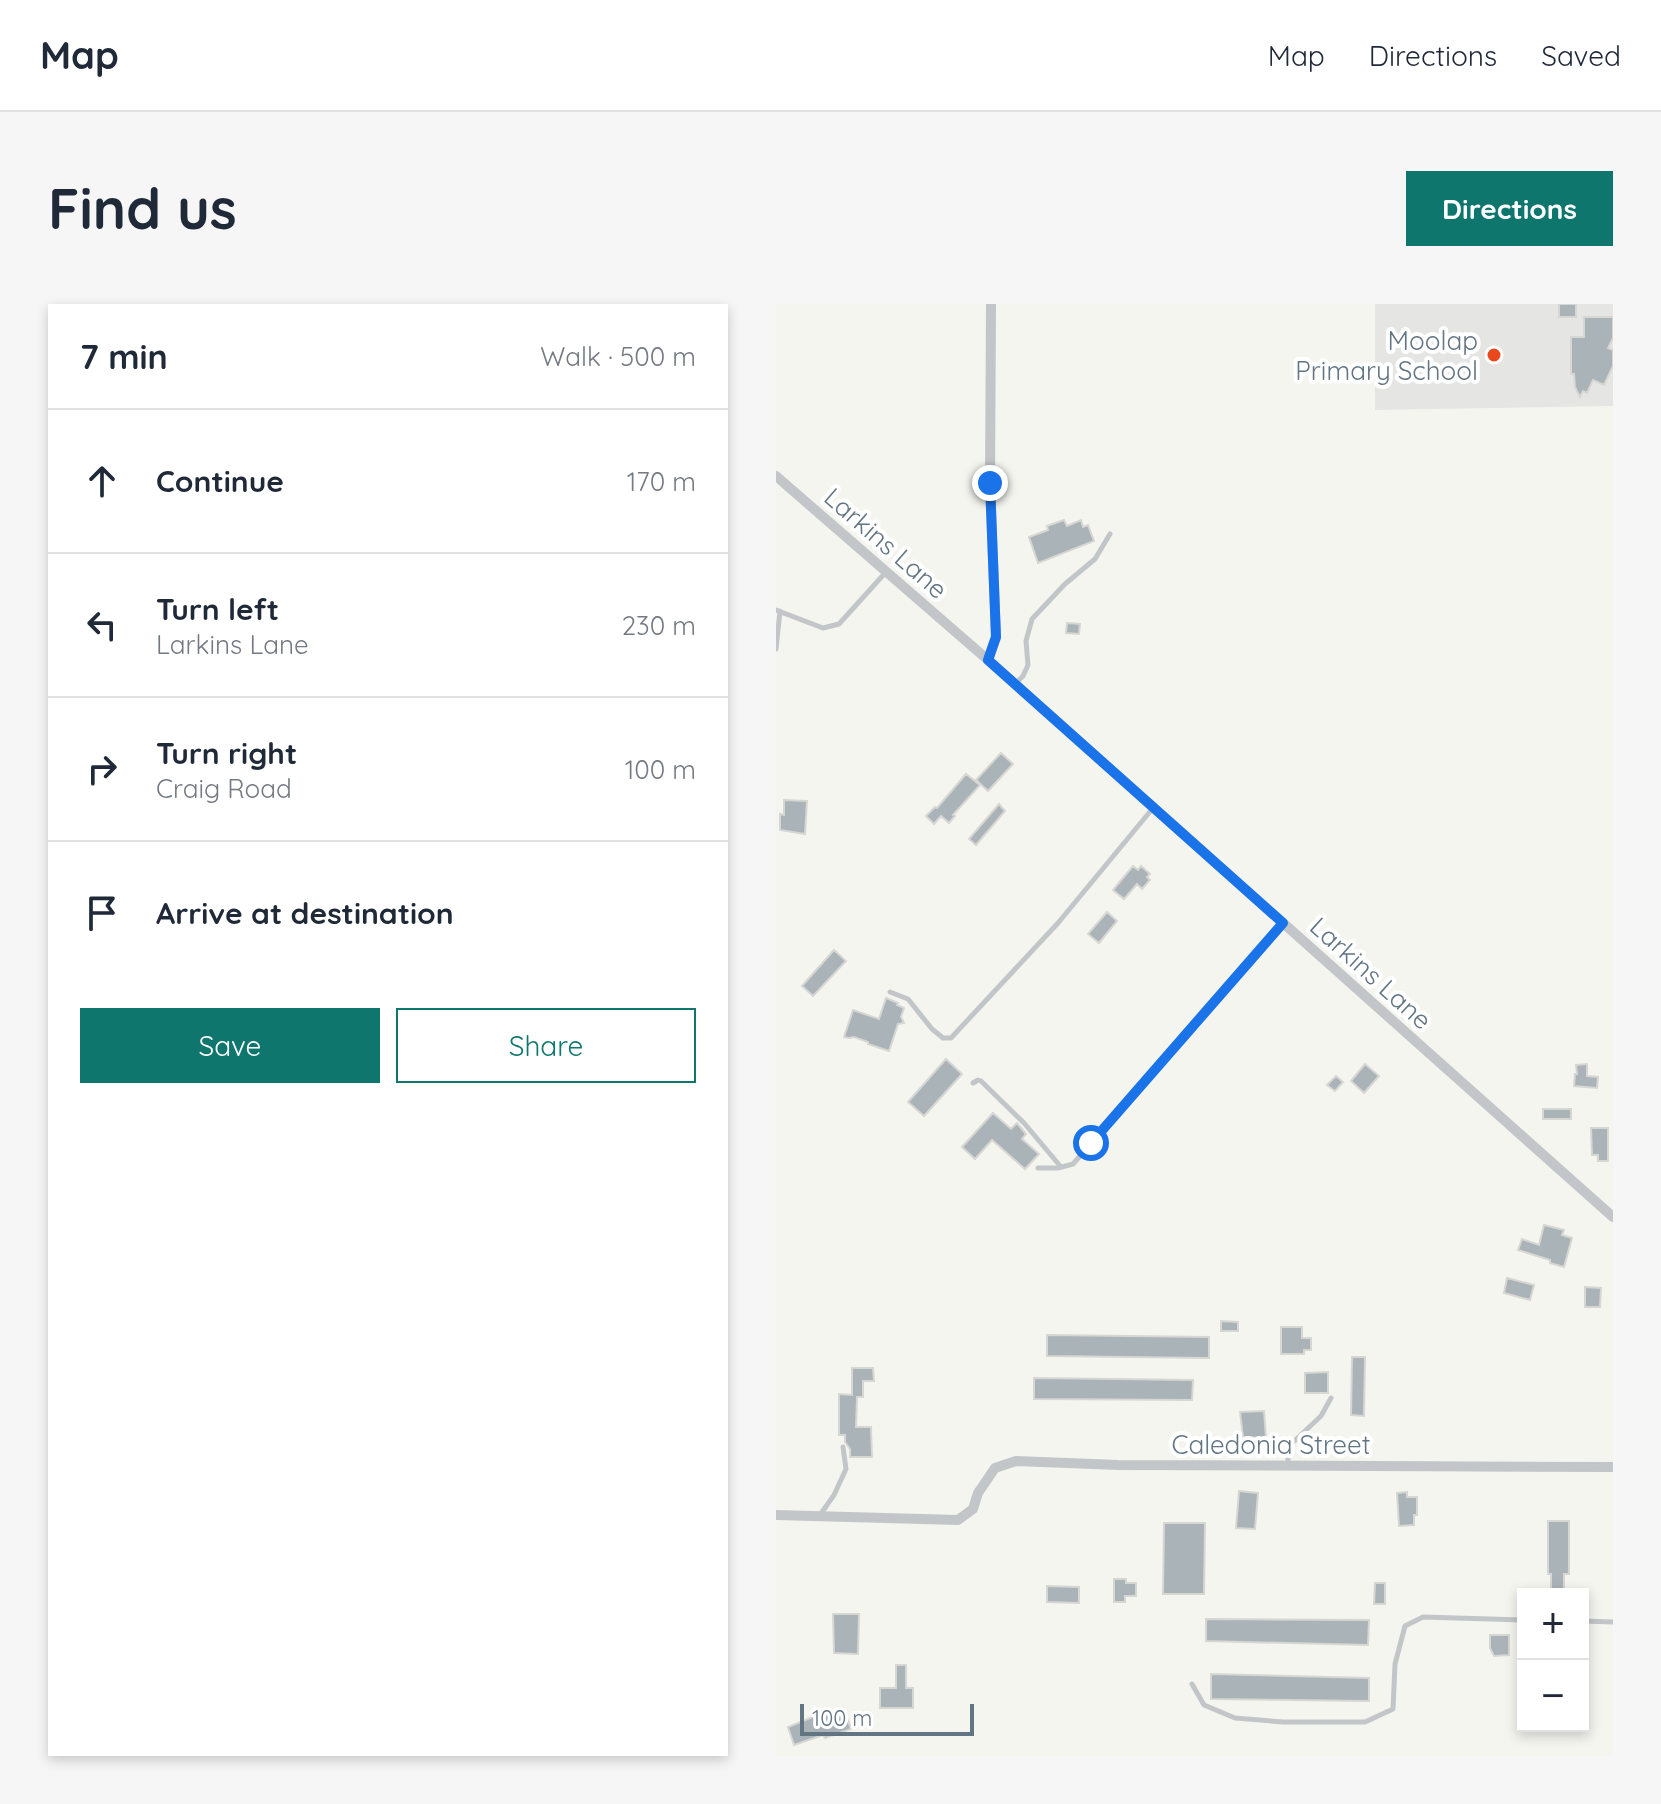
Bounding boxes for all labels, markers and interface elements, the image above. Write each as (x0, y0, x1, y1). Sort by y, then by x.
text: Map (40, 31, 119, 79)
text: Map (1268, 38, 1325, 73)
text: Directions (1369, 38, 1497, 73)
text: Saved (1541, 38, 1621, 73)
button: Directions (1406, 171, 1613, 246)
text: Find us (48, 173, 237, 243)
place label: Moolap Primary School (1295, 324, 1478, 387)
text: 7 min (80, 335, 168, 378)
text: Walk · 500 m (540, 340, 696, 373)
marker: Moolap Primary School (1485, 346, 1503, 364)
icon: ahead (80, 459, 124, 503)
text: Continue (156, 462, 284, 500)
text: 170 m (627, 465, 696, 498)
route end (972, 465, 1008, 501)
street label: Larkins Lane (818, 480, 954, 606)
text: Turn left (156, 590, 279, 628)
icon: left (80, 603, 124, 647)
text: 230 m (622, 609, 696, 642)
text: Larkins Lane (156, 628, 309, 661)
text: Turn right (156, 734, 297, 772)
icon: right (80, 747, 124, 791)
text: 100 m (625, 753, 696, 786)
text: Craig Road (156, 772, 292, 805)
icon: arrive (80, 891, 124, 935)
text: Arrive at destination (156, 894, 454, 932)
street label: Larkins Lane (1303, 910, 1439, 1036)
button: Save (80, 1008, 380, 1083)
button: Share (396, 1008, 696, 1083)
route start (1073, 1125, 1109, 1161)
street label: Caledonia Street (1171, 1428, 1371, 1461)
map controls (1517, 1588, 1589, 1732)
button: + (1517, 1588, 1589, 1660)
button: − (1517, 1660, 1589, 1732)
scale bar (800, 1700, 974, 1736)
text: 100 m (812, 1704, 872, 1732)

